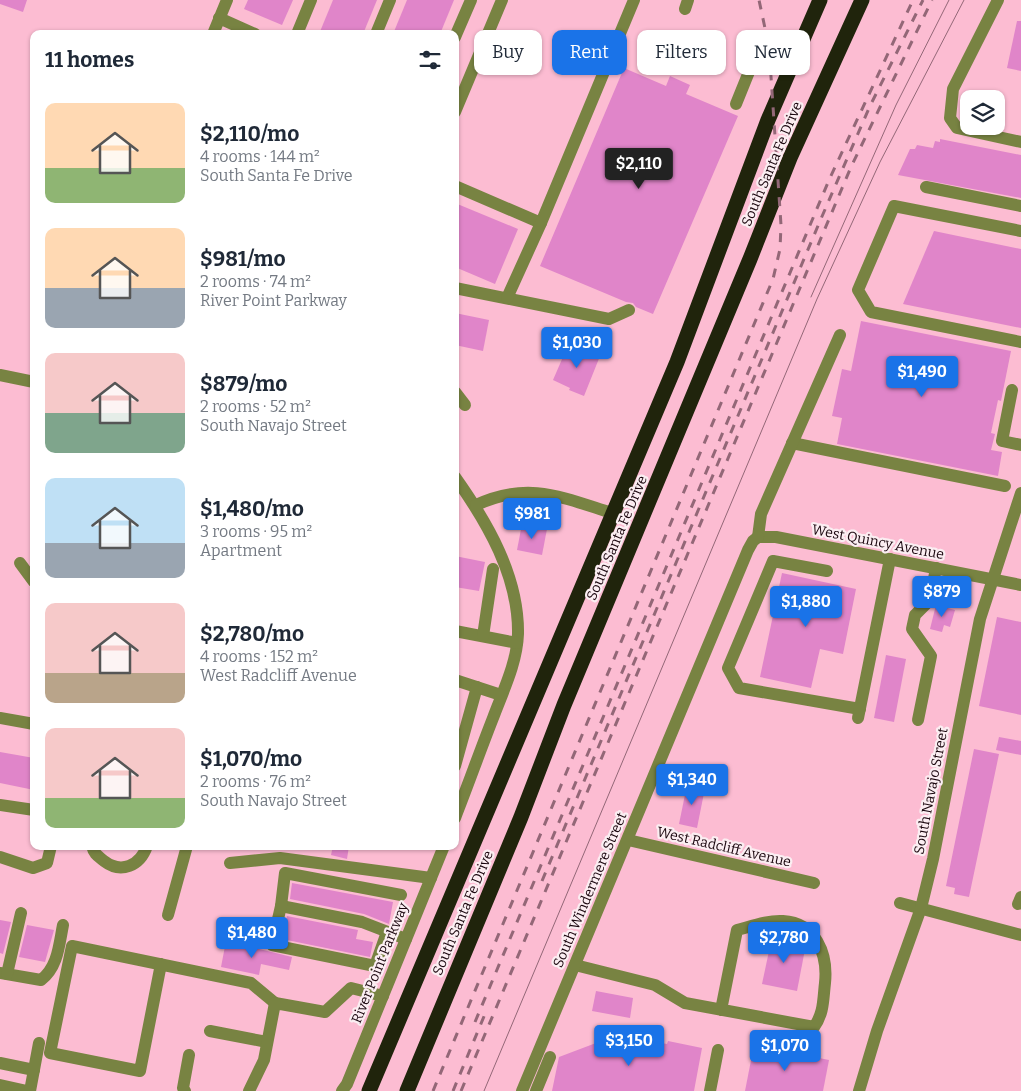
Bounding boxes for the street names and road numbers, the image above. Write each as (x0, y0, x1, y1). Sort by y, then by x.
street label: South Santa Fe Drive (738, 99, 806, 229)
street label: South Santa Fe Drive (583, 473, 651, 603)
street label: West Quincy Avenue (811, 521, 945, 563)
street label: South Navajo Street (910, 726, 952, 856)
street label: South Windermere Street (550, 810, 630, 970)
street label: West Radcliff Avenue (655, 823, 793, 871)
street label: South Santa Fe Drive (429, 848, 497, 978)
street label: River Point Parkway (348, 900, 412, 1026)

